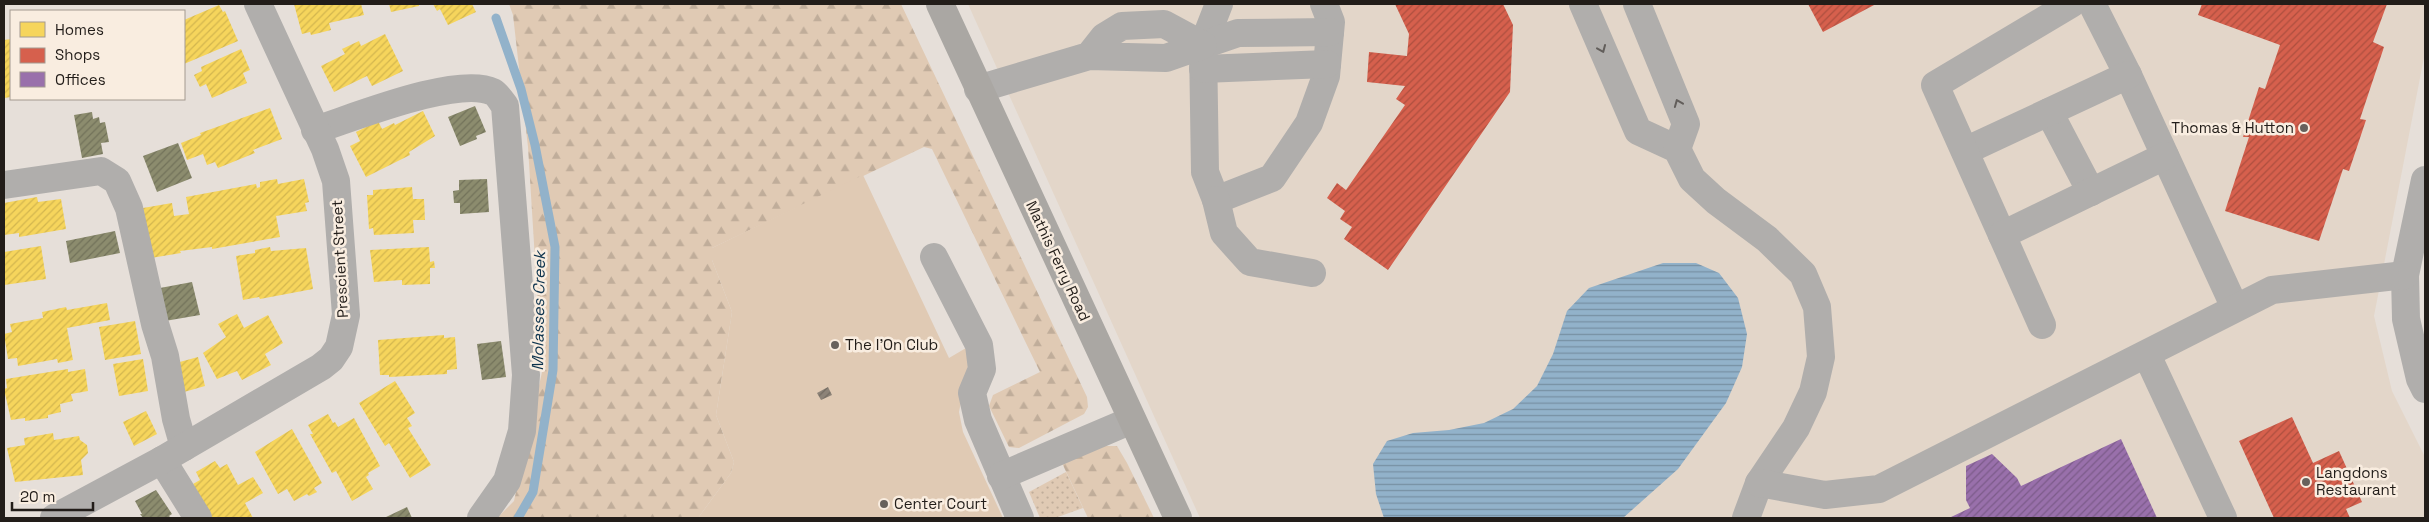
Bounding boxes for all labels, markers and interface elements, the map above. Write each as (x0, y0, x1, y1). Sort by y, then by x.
legend (10, 10, 185, 100)
text: Homes (55, 20, 104, 39)
one-way arrow (1597, 44, 1607, 52)
text: Shops (55, 45, 100, 64)
text: Offices (55, 70, 106, 89)
one-way arrow (1673, 99, 1684, 108)
place label: Thomas & Hutton (2171, 118, 2294, 137)
marker: Thomas & Hutton (2298, 122, 2310, 134)
street label: Mathis Ferry Road (1022, 198, 1095, 324)
street label: Prescient Street (327, 199, 352, 319)
water label: Molasses Creek (527, 249, 550, 371)
place label: The I'On Club (845, 335, 938, 354)
marker: The I'On Club (829, 339, 841, 351)
place label: Langdons Restaurant (2316, 463, 2397, 499)
marker: Langdons Restaurant (2300, 476, 2312, 488)
scale bar (12, 480, 94, 512)
text: 20 m (20, 487, 55, 506)
place label: Center Court (894, 494, 987, 513)
marker: Center Court (878, 498, 890, 510)

